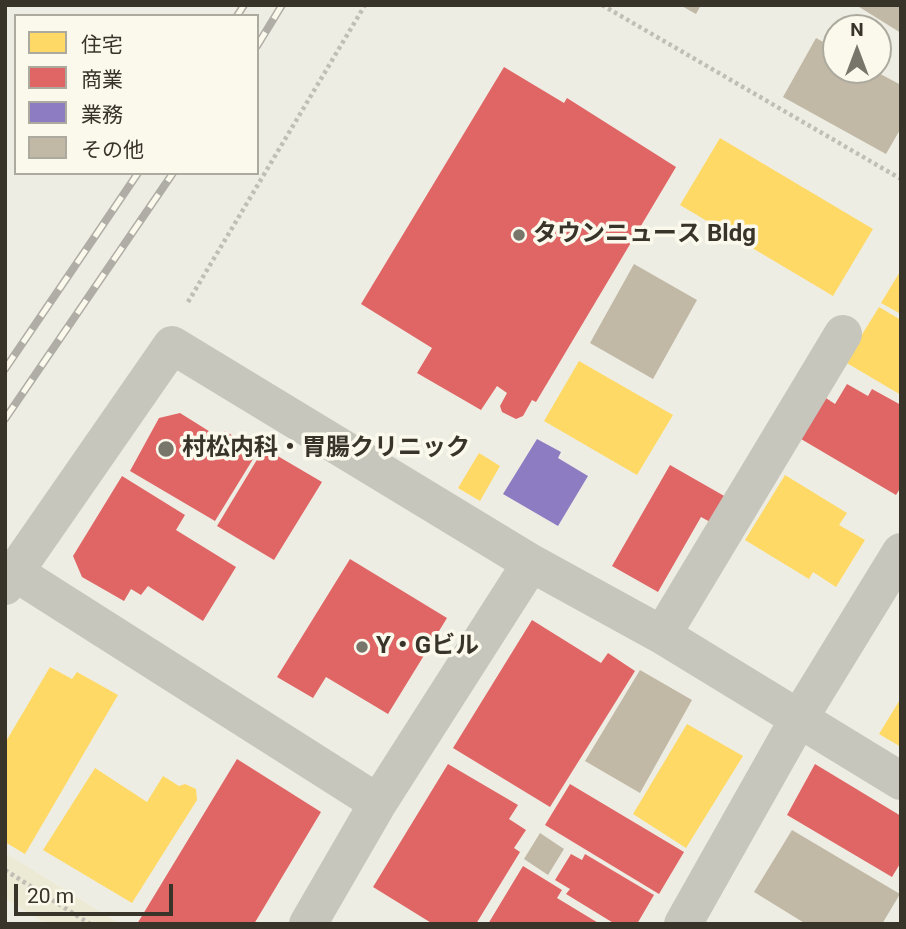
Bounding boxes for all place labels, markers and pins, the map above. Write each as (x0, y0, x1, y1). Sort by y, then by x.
place label: タウンニュース Bldg (533, 221, 756, 249)
marker: タウンニュース Bldg (511, 227, 527, 243)
place label: 村松内科・胃腸クリニック (182, 435, 470, 463)
marker: 村松内科・胃腸クリニック (156, 439, 176, 459)
place label: Y・Gビル (376, 633, 479, 661)
marker: Y・Gビル (354, 639, 370, 655)

